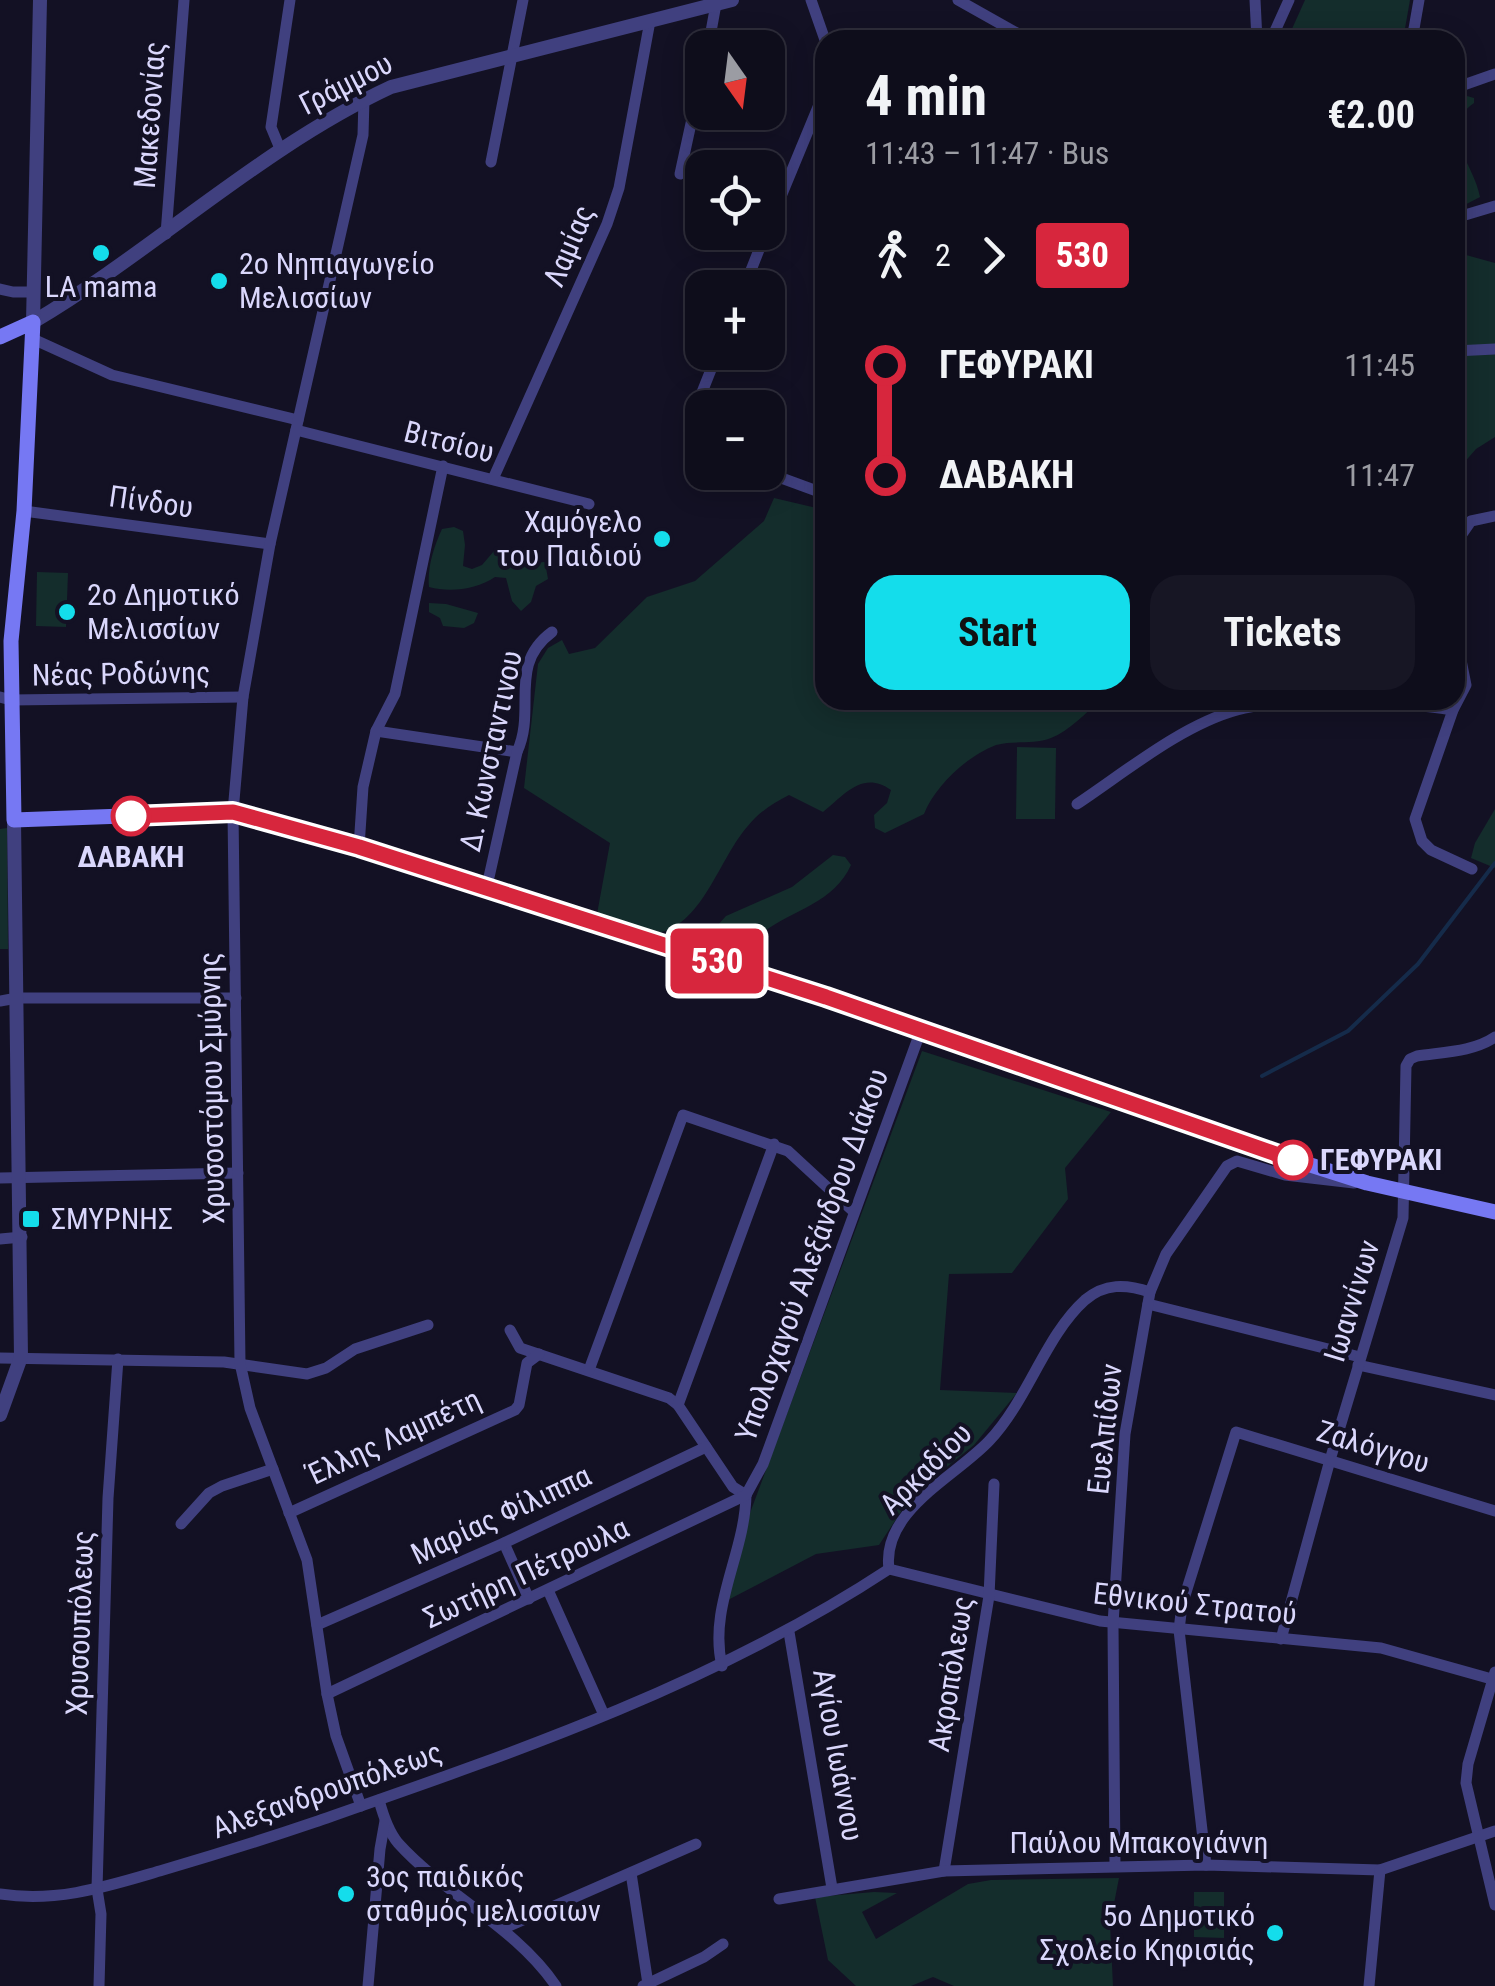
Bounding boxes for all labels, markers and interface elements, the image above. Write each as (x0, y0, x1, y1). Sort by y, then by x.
north arrow (685, 30, 785, 130)
map controls (685, 30, 785, 490)
street label: Μακεδονίας (127, 40, 172, 190)
street label: Γράμμου (293, 45, 398, 122)
text: 4 min (865, 64, 987, 128)
text: €2.00 (1327, 93, 1415, 137)
text: 11:43 – 11:47 · Bus (865, 134, 1109, 172)
button: locate (685, 150, 785, 250)
street label: Λαμίας (536, 200, 601, 292)
icon: walk (865, 228, 920, 283)
icon: forward (966, 228, 1021, 283)
text: 530 (1056, 235, 1109, 276)
text: 2 (935, 236, 951, 274)
marker: LA mama (90, 242, 112, 264)
place label: 2ο Νηπιαγωγείο Μελισσίων (239, 246, 435, 315)
place label: LA mama (45, 269, 157, 304)
marker: 2ο Νηπιαγωγείο Μελισσίων (208, 270, 230, 292)
button: + (685, 270, 785, 370)
text: ΓΕΦΥΡΑΚΙ (939, 343, 1094, 387)
text: 11:45 (1344, 346, 1415, 384)
button: − (685, 390, 785, 490)
street label: Βιτσίου (401, 413, 498, 470)
text: ΔΑΒΑΚΗ (939, 453, 1074, 497)
text: 11:47 (1344, 456, 1415, 494)
street label: Πίνδου (107, 478, 195, 525)
place label: Χαμόγελο του Παιδιού (496, 504, 642, 573)
marker: Χαμόγελο του Παιδιού (651, 528, 673, 550)
button: Start (865, 575, 1130, 690)
button: Tickets (1150, 575, 1415, 690)
place label: 2ο Δημοτικό Μελισσίων (87, 577, 239, 646)
marker: 2ο Δημοτικό Μελισσίων (56, 601, 78, 623)
street label: Δ. Κωνσταντινου (452, 647, 529, 854)
street label: Νέας Ροδώνης (32, 654, 210, 693)
marker: ΔΑΒΑΚΗ (112, 797, 150, 835)
place label: ΔΑΒΑΚΗ (78, 839, 184, 874)
line badge: 530 (660, 928, 774, 994)
text: 530 (690, 941, 744, 982)
street label: Χρυσοστόμου Σμύρνης (192, 952, 231, 1224)
street label: Υπολοχαγού Αλεξάνδρου Διάκου (728, 1064, 895, 1446)
marker: ΓΕΦΥΡΑΚΙ (1274, 1141, 1312, 1179)
place label: ΓΕΦΥΡΑΚΙ (1320, 1142, 1442, 1177)
place label: ΣΜΥΡΝΗΣ (51, 1201, 173, 1236)
marker: ΣΜΥΡΝΗΣ (20, 1208, 42, 1230)
street label: Ιωαννίνων (1316, 1236, 1387, 1366)
street label: Ευελπίδων (1080, 1362, 1129, 1496)
street label: Έλλης Λαμπέτη (300, 1381, 486, 1493)
street label: Ζαλόγγου (1313, 1413, 1434, 1480)
street label: Αρκαδίου (873, 1416, 979, 1522)
street label: Μαρίας Φίλιππα (405, 1458, 596, 1571)
street label: Σωτήρη Πέτρουλα (418, 1510, 634, 1635)
street label: Χρυσουπόλεως (59, 1530, 100, 1716)
street label: Εθνικού Στρατού (1092, 1575, 1299, 1632)
street label: Ακροπόλεως (921, 1594, 980, 1754)
street label: Αγίου Ιωάννου (806, 1666, 871, 1844)
street label: Αλεξανδρουπόλεως (207, 1734, 446, 1845)
street label: Παύλου Μπακογιάννη (1009, 1825, 1269, 1860)
place label: 3ος παιδικός σταθμός μελισσιων (366, 1859, 601, 1928)
marker: 3ος παιδικός σταθμός μελισσιων (335, 1883, 357, 1905)
place label: 5ο Δημοτικό Σχολείο Κηφισιάς (1039, 1898, 1255, 1967)
marker: 5ο Δημοτικό Σχολείο Κηφισιάς (1264, 1922, 1286, 1944)

